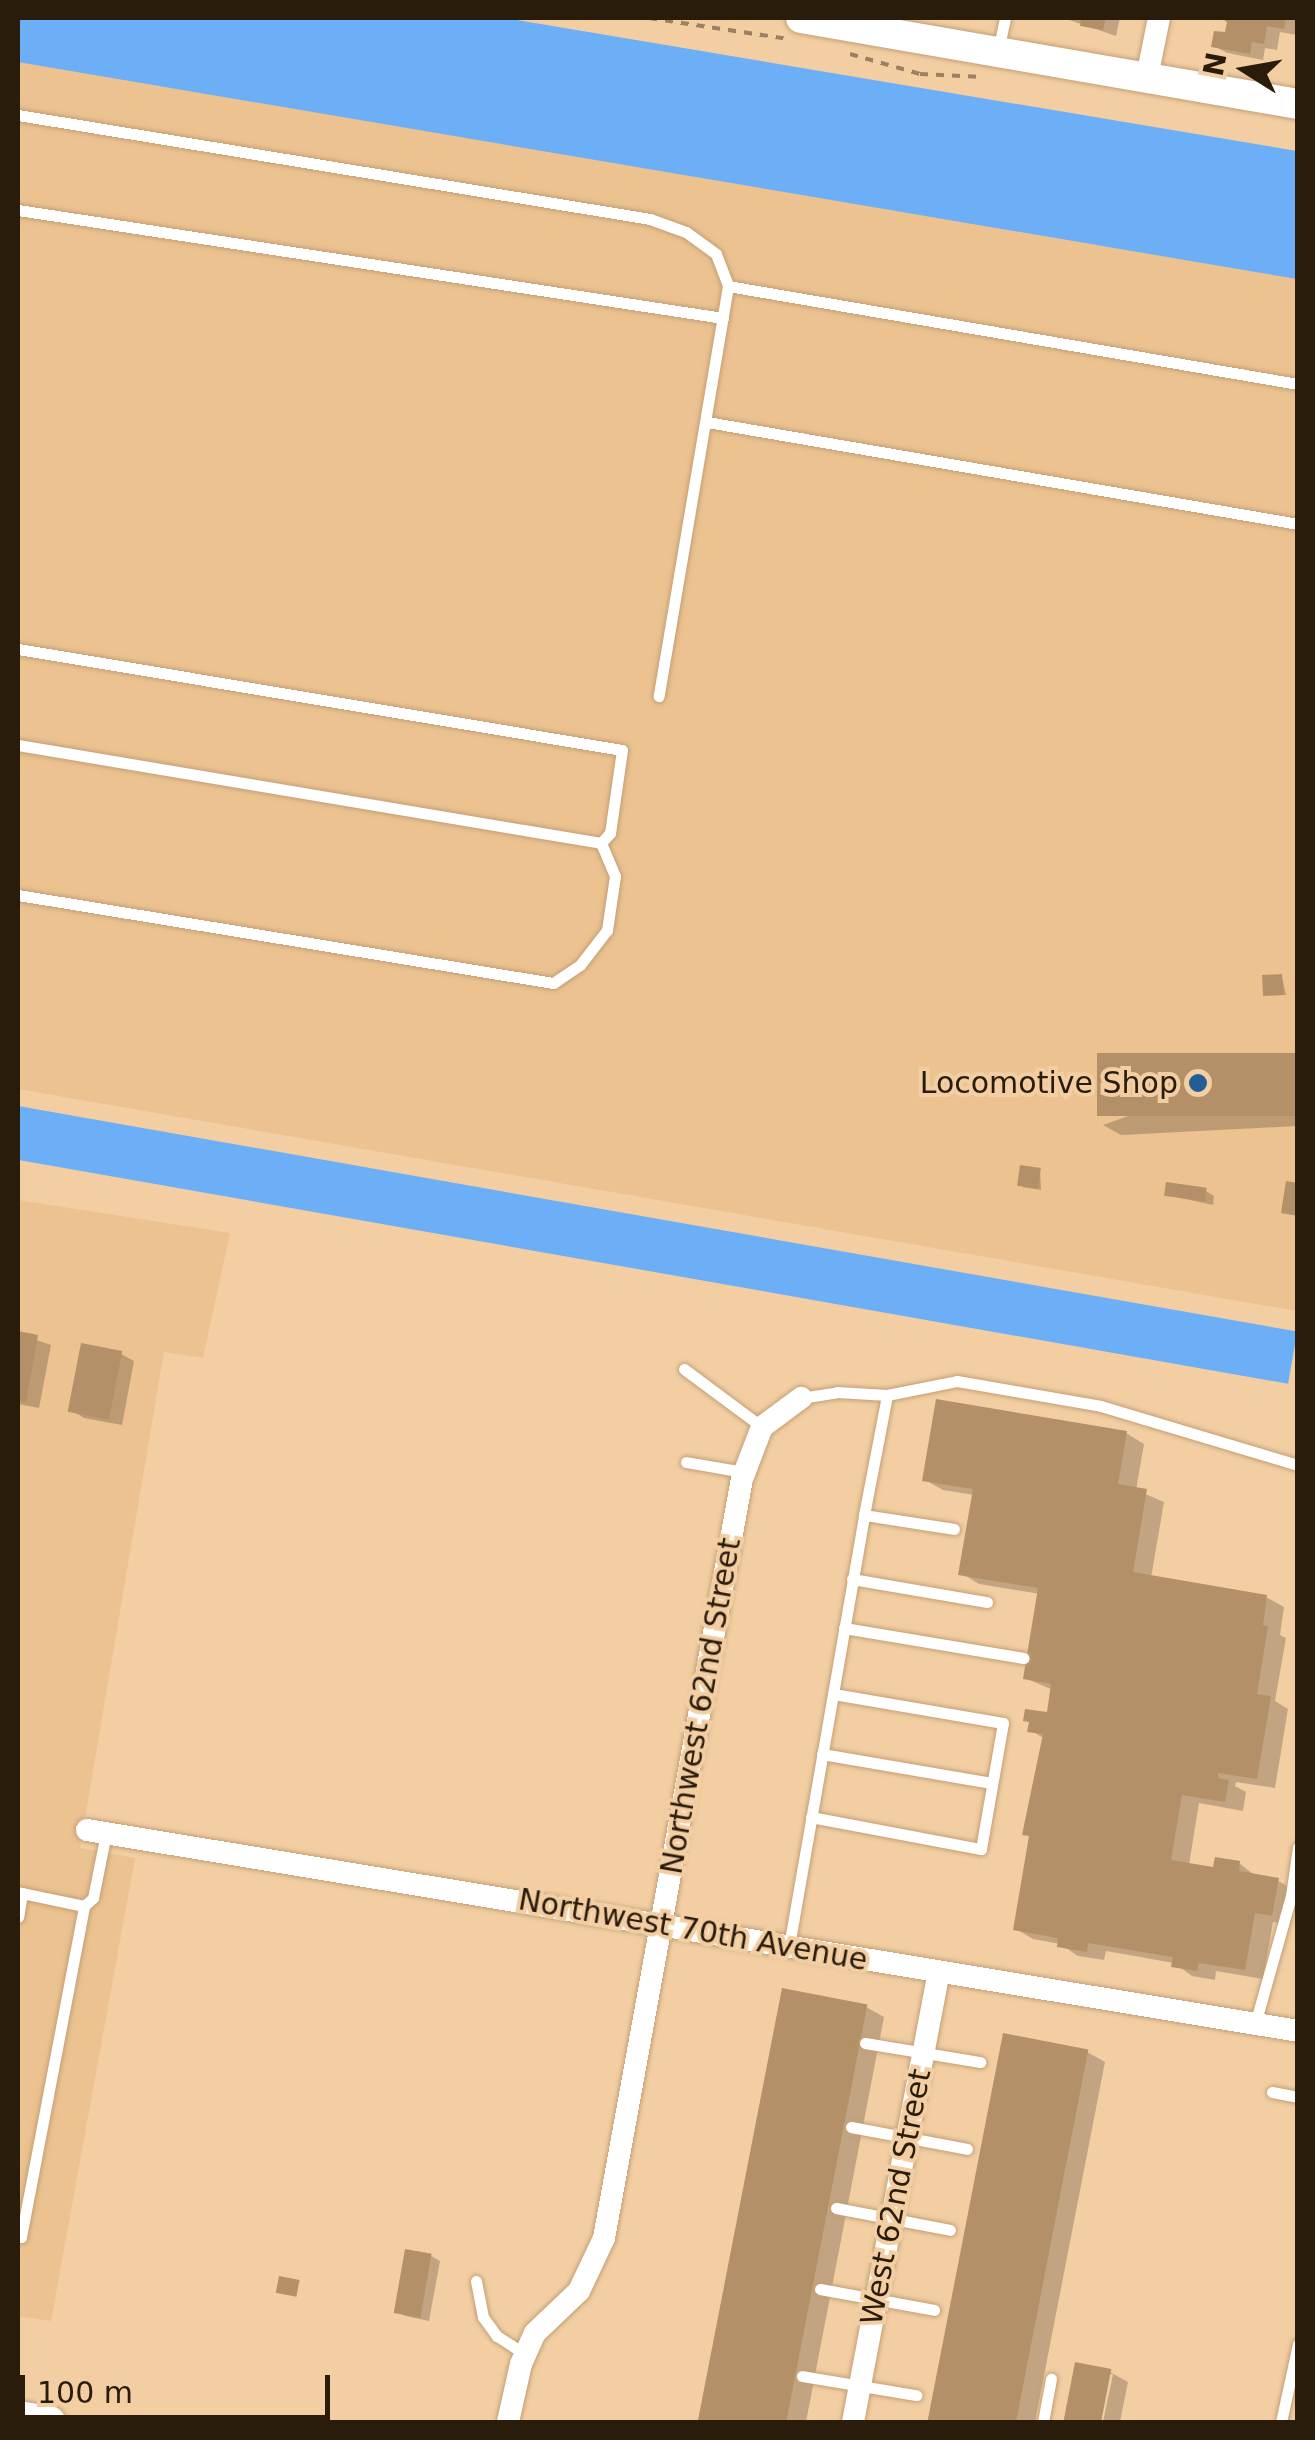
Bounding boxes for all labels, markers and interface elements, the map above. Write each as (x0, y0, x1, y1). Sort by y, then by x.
north arrow (1195, 20, 1295, 120)
text: N (1197, 50, 1233, 79)
place label: Locomotive Shop (920, 1065, 1178, 1101)
marker: Locomotive Shop (1187, 1072, 1209, 1094)
street label: Northwest 62nd Street (654, 1535, 748, 1877)
street label: Northwest 70th Avenue (516, 1882, 870, 1978)
street label: West 62nd Street (854, 2066, 938, 2328)
scale bar (25, 2355, 335, 2417)
text: 100 m (37, 2375, 133, 2410)

